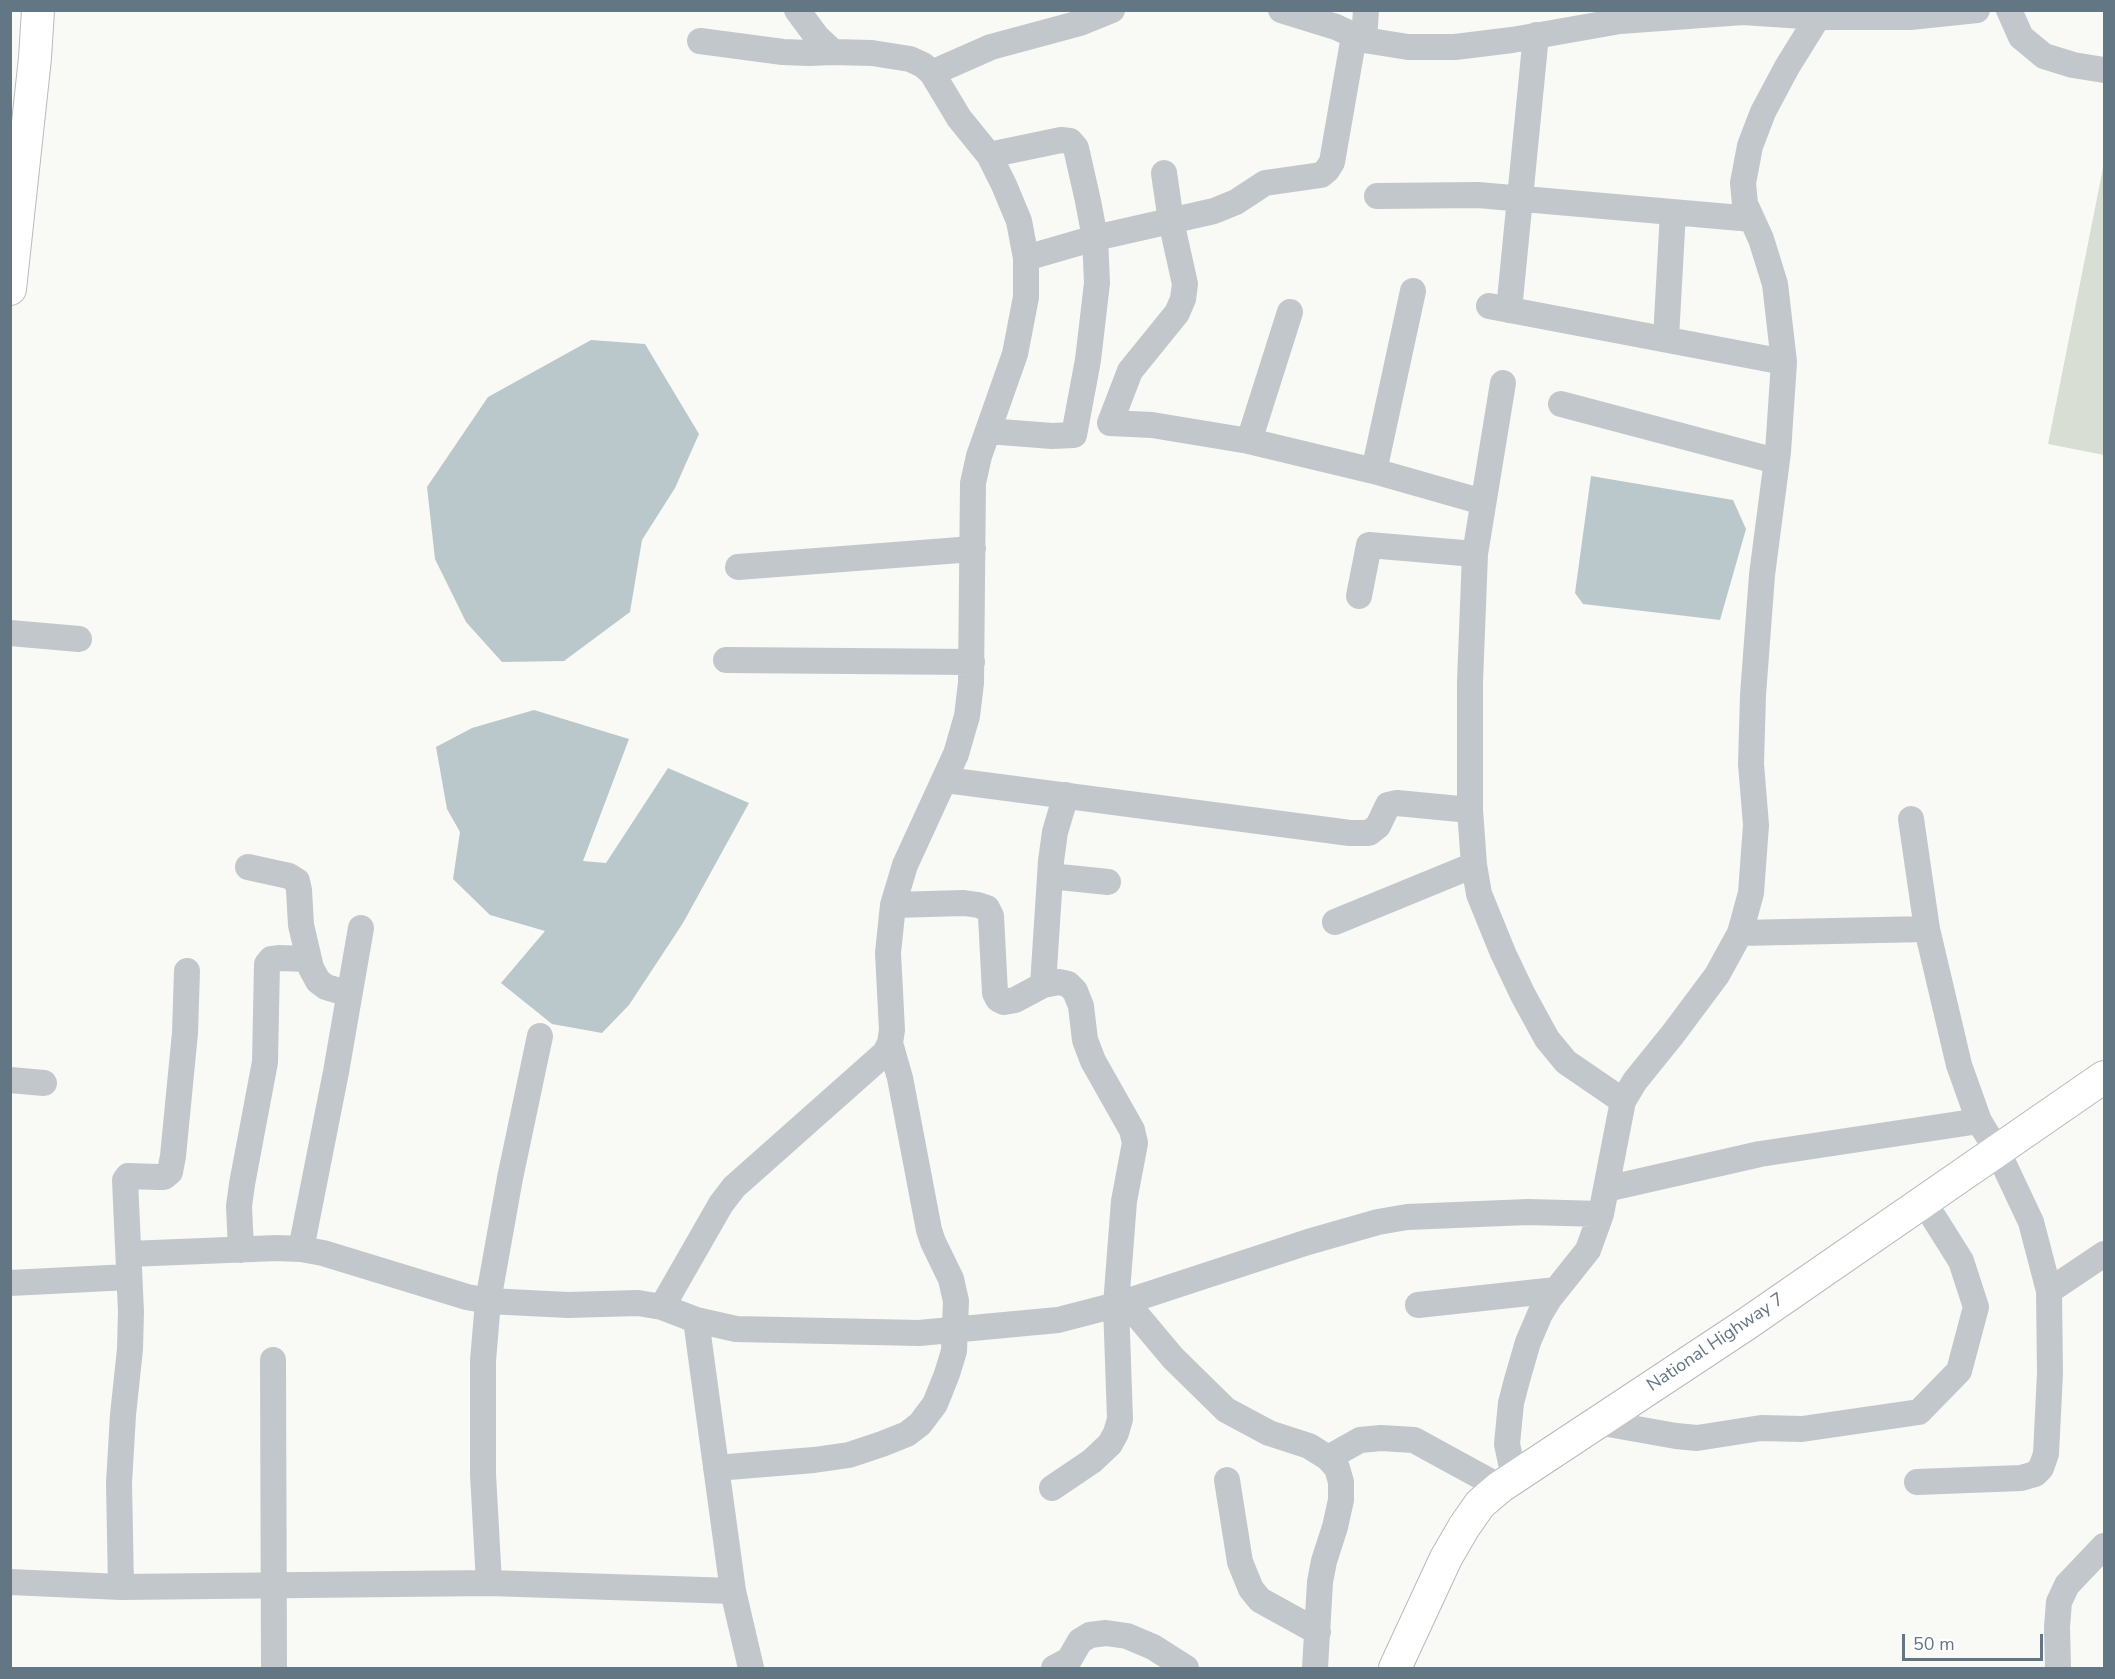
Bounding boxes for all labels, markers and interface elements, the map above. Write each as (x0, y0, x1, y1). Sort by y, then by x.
street label: National Highway 7 (1643, 1289, 1789, 1397)
scale bar (1905, 1622, 2046, 1660)
text: 50 m (1913, 1632, 1955, 1656)

